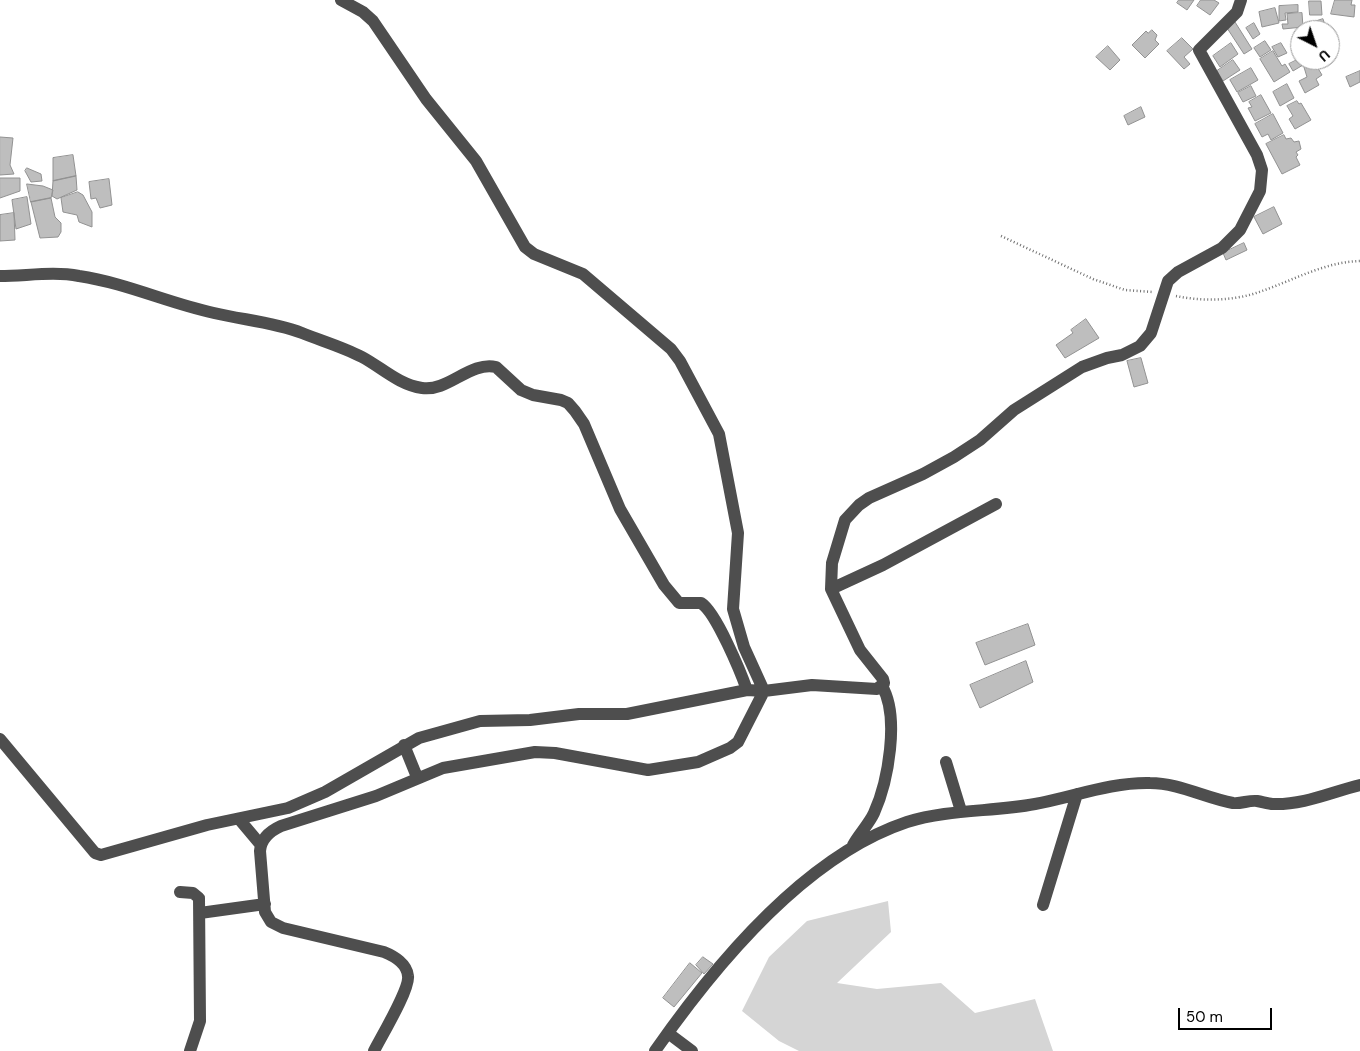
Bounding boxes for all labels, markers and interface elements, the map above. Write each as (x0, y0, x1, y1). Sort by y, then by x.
north arrow (1290, 20, 1340, 70)
text: U (1315, 46, 1334, 66)
scale bar (1180, 998, 1274, 1030)
text: 50 m (1186, 1007, 1223, 1027)

